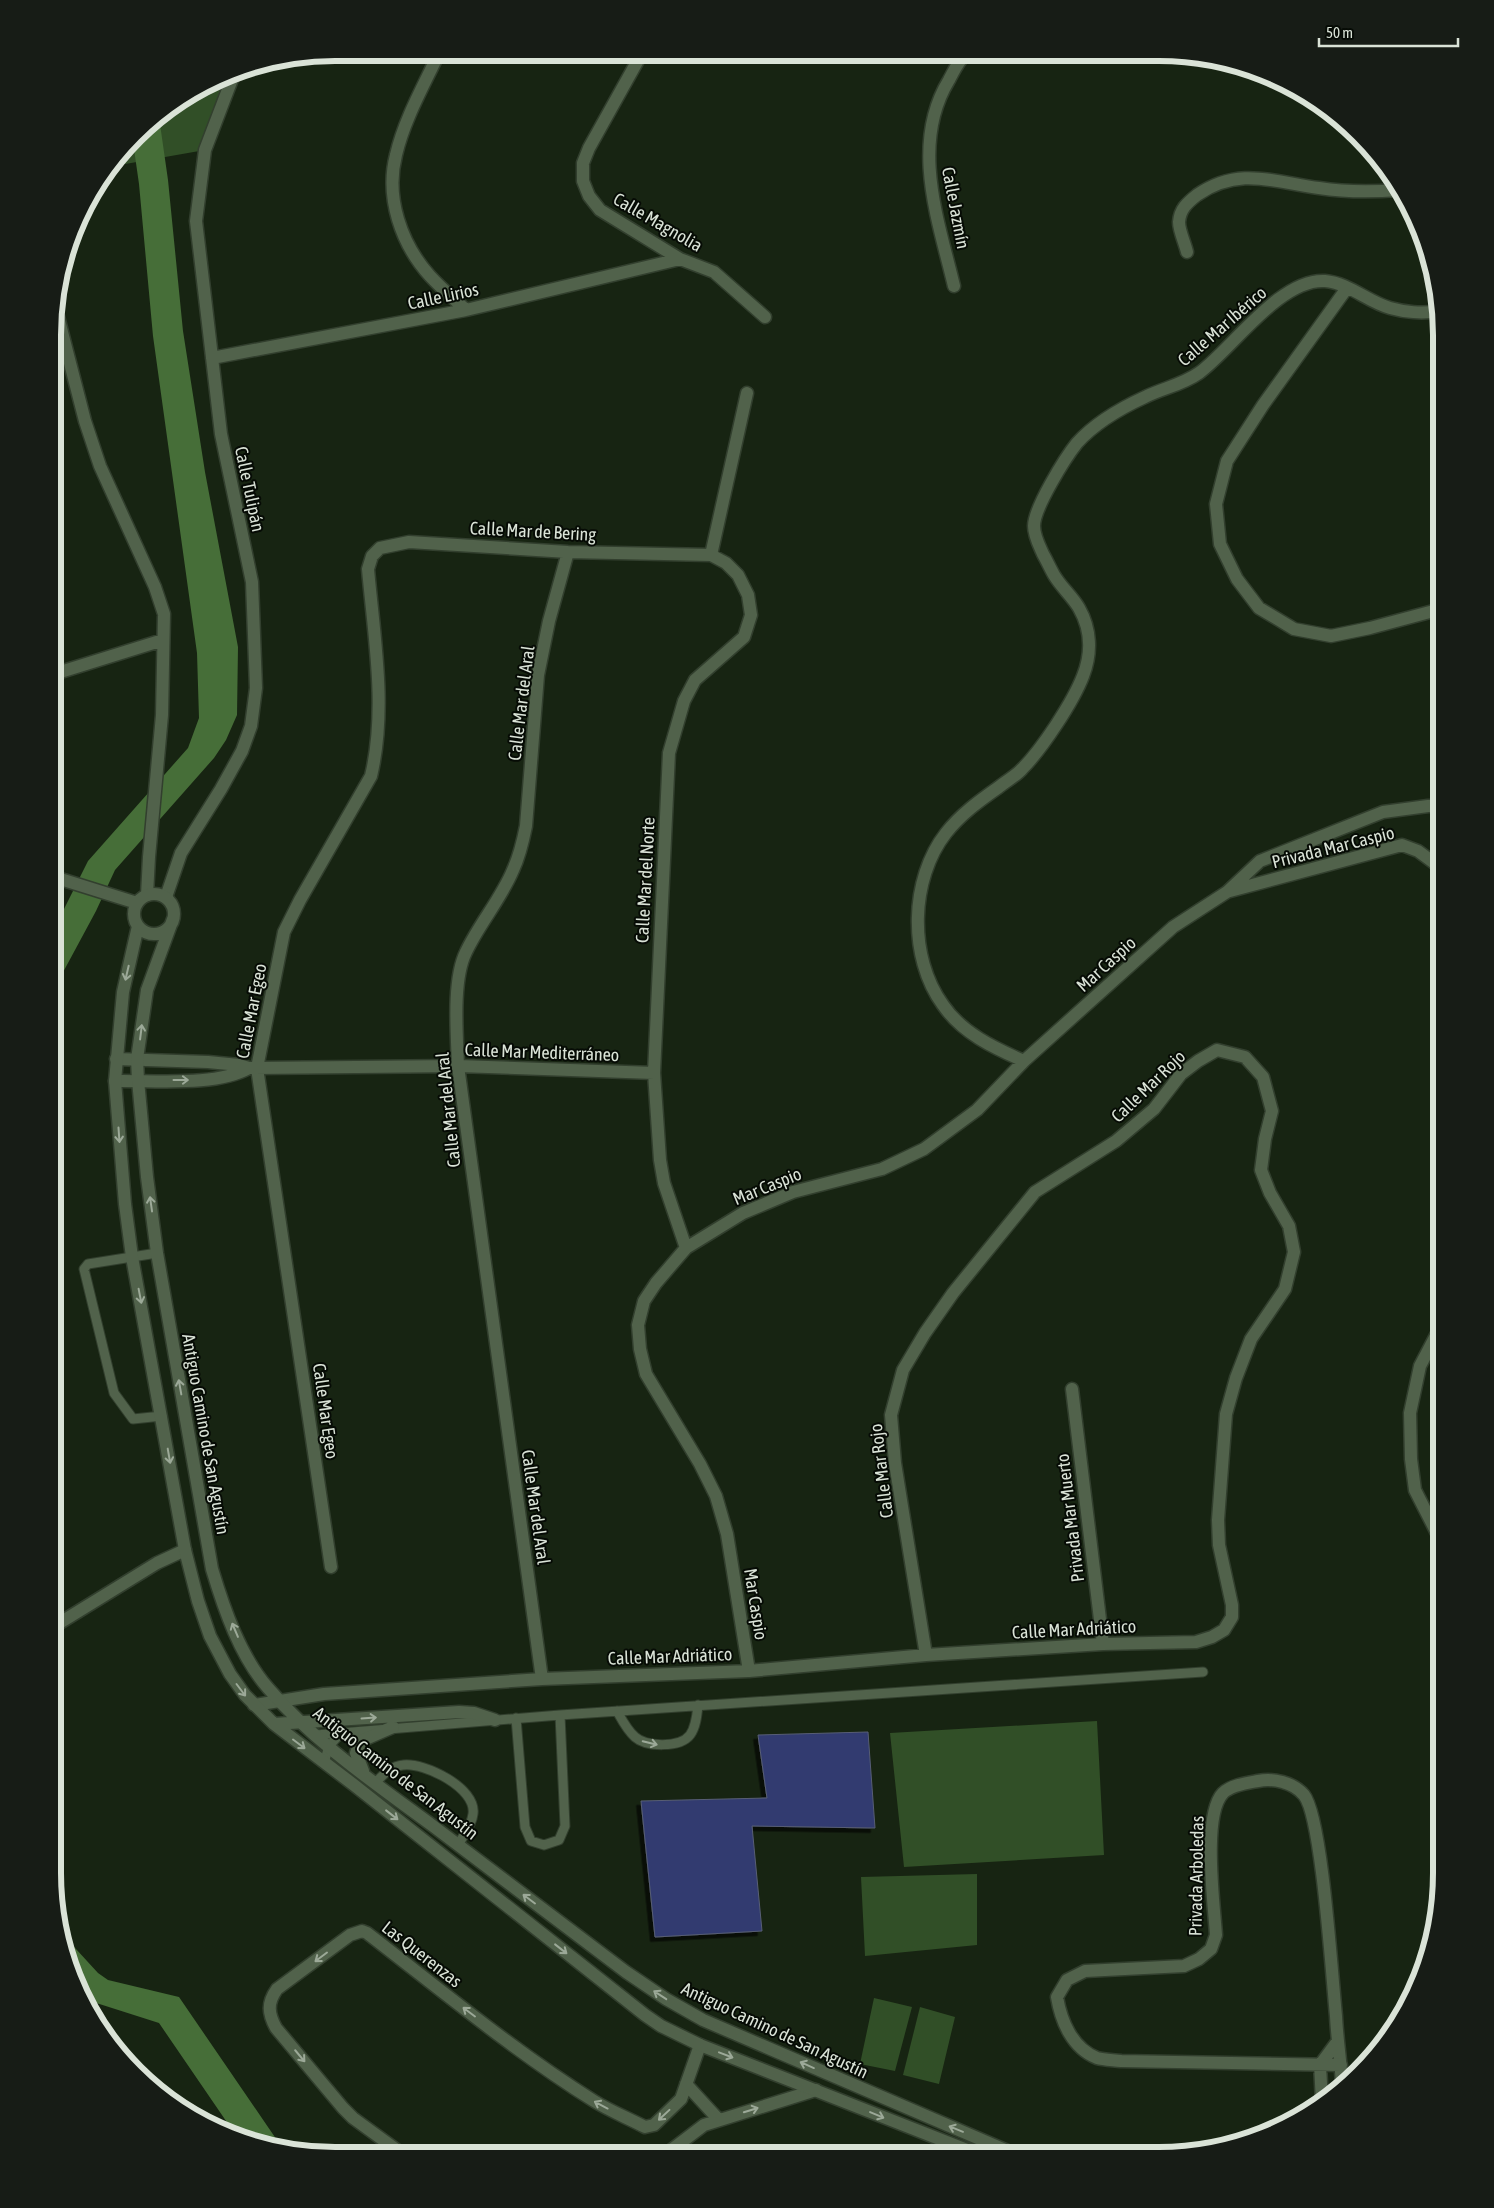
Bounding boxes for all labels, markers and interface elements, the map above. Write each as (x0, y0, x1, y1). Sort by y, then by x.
scale bar (1319, 15, 1458, 47)
text: 50 m (1326, 24, 1353, 41)
street label: Calle Jazmín (938, 165, 974, 251)
street label: Calle Magnolia (610, 188, 706, 256)
street label: Calle Lirios (406, 278, 480, 314)
street label: Calle Mar Ibérico (1173, 282, 1271, 370)
street label: Calle Tulipán (231, 444, 269, 534)
street label: Calle Mar de Bering (469, 517, 597, 545)
street label: Calle Mar del Aral (504, 644, 538, 762)
street label: Calle Mar del Norte (631, 817, 659, 943)
street label: Privada Mar Caspio (1270, 822, 1396, 872)
street label: Mar Caspio (1072, 932, 1140, 996)
street label: Calle Mar Egeo (232, 962, 270, 1060)
one-way arrow (122, 965, 131, 981)
one-way arrow (136, 1024, 146, 1040)
street label: Calle Mar Mediterráneo (464, 1039, 620, 1065)
street label: Calle Mar Rojo (1107, 1046, 1189, 1126)
street label: Calle Mar del Aral (431, 1051, 464, 1169)
one-way arrow (173, 1075, 189, 1085)
one-way arrow (115, 1127, 124, 1143)
street label: Mar Caspio (730, 1163, 804, 1209)
one-way arrow (146, 1197, 156, 1213)
one-way arrow (135, 1287, 145, 1303)
street label: Antiguo Camino de San Agustín (178, 1332, 234, 1536)
street label: Calle Mar Egeo (309, 1362, 343, 1460)
one-way arrow (175, 1380, 185, 1396)
street label: Calle Mar Rojo (865, 1423, 897, 1519)
one-way arrow (164, 1447, 174, 1463)
street label: Calle Mar del Aral (518, 1448, 554, 1566)
street label: Privada Mar Muerto (1052, 1453, 1088, 1583)
street label: Mar Caspio (740, 1567, 772, 1641)
street label: Calle Mar Adriático (1011, 1615, 1137, 1643)
one-way arrow (230, 1623, 240, 1638)
street label: Calle Mar Adriático (608, 1643, 732, 1669)
one-way arrow (236, 1683, 247, 1696)
street label: Antiguo Camino de San Agustín (309, 1702, 483, 1844)
one-way arrow (360, 1713, 376, 1722)
one-way arrow (292, 1738, 305, 1749)
one-way arrow (642, 1739, 658, 1748)
one-way arrow (386, 1810, 399, 1821)
street label: Privada Arboledas (1184, 1816, 1208, 1936)
one-way arrow (522, 1894, 536, 1904)
street label: Las Querenzas (378, 1916, 466, 1992)
one-way arrow (554, 1943, 567, 1954)
one-way arrow (315, 1951, 328, 1962)
street label: Antiguo Camino de San Agustín (678, 1977, 872, 2083)
one-way arrow (654, 1990, 668, 2000)
one-way arrow (463, 2006, 476, 2017)
one-way arrow (294, 2049, 305, 2062)
one-way arrow (718, 2051, 733, 2060)
one-way arrow (800, 2060, 815, 2070)
one-way arrow (594, 2100, 609, 2110)
one-way arrow (743, 2105, 758, 2114)
one-way arrow (657, 2109, 670, 2121)
one-way arrow (869, 2110, 884, 2120)
one-way arrow (949, 2124, 964, 2134)

